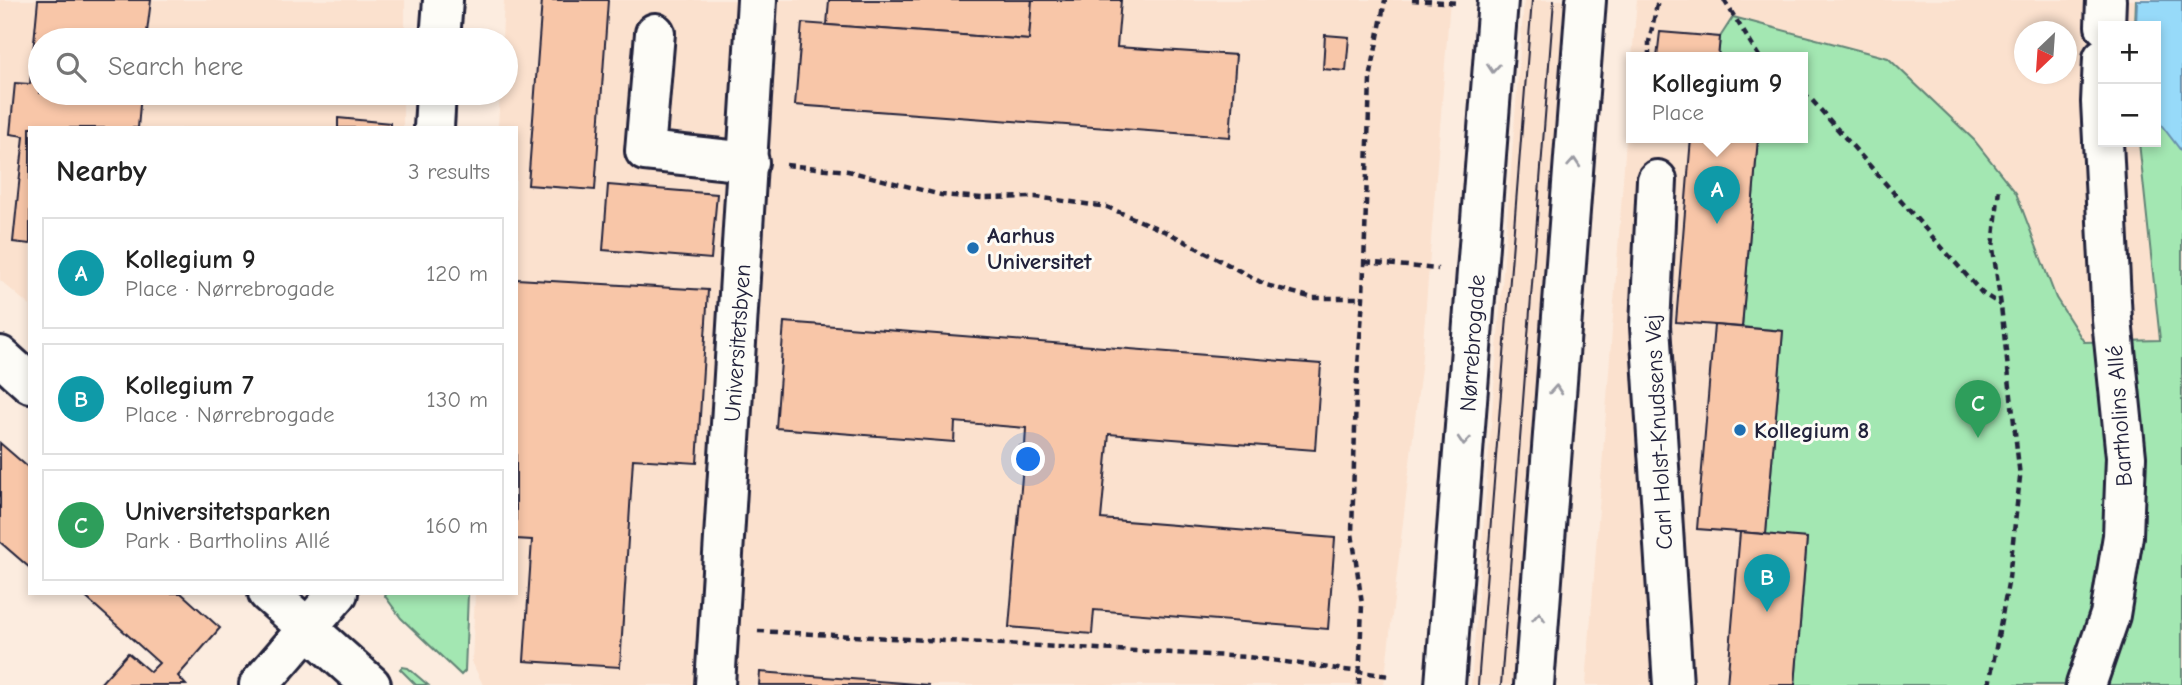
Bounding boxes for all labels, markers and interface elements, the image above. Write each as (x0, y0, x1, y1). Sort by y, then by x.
north arrow (2014, 21, 2077, 84)
map controls (2098, 21, 2161, 147)
button: + (2098, 21, 2161, 84)
search box (28, 28, 518, 105)
icon: search (52, 48, 90, 86)
text: Search here (108, 52, 243, 82)
popup (1626, 52, 1808, 143)
one-way arrow (1486, 63, 1501, 74)
text: Kollegium 9 (1652, 69, 1782, 99)
button: − (2098, 84, 2161, 147)
text: Place (1652, 99, 1704, 126)
text: Nearby (56, 154, 147, 189)
text: 3 results (408, 158, 490, 185)
one-way arrow (1566, 158, 1581, 169)
pin: A (1694, 166, 1740, 224)
place label: Aarhus Universitet (987, 222, 1092, 275)
marker: Aarhus Universitet (965, 240, 981, 256)
text: Kollegium 9 (125, 245, 256, 275)
text: A (75, 260, 87, 287)
text: 120 m (426, 260, 488, 287)
street label: Universitetsbyen (719, 263, 756, 423)
street label: Nørrebrogade (1454, 273, 1491, 413)
text: Place · Nørrebrogade (125, 275, 334, 302)
street label: Carl Holst-Knudsens Vej (1639, 314, 1678, 550)
street label: Bartholins Allé (2101, 344, 2138, 488)
text: Kollegium 7 (125, 371, 254, 401)
pin: C (1955, 380, 2001, 438)
one-way arrow (1548, 384, 1563, 395)
text: B (74, 386, 88, 413)
text: 130 m (427, 386, 488, 413)
text: Place · Nørrebrogade (125, 401, 334, 428)
place label: Kollegium 8 (1754, 417, 1869, 444)
marker: Kollegium 8 (1732, 422, 1748, 438)
one-way arrow (1457, 436, 1472, 447)
your location (1011, 442, 1045, 476)
text: Universitetsparken (125, 497, 331, 527)
text: C (74, 512, 88, 539)
text: 160 m (426, 512, 488, 539)
text: Park · Bartholins Allé (125, 527, 330, 554)
pin: B (1744, 554, 1790, 612)
one-way arrow (1531, 611, 1546, 622)

